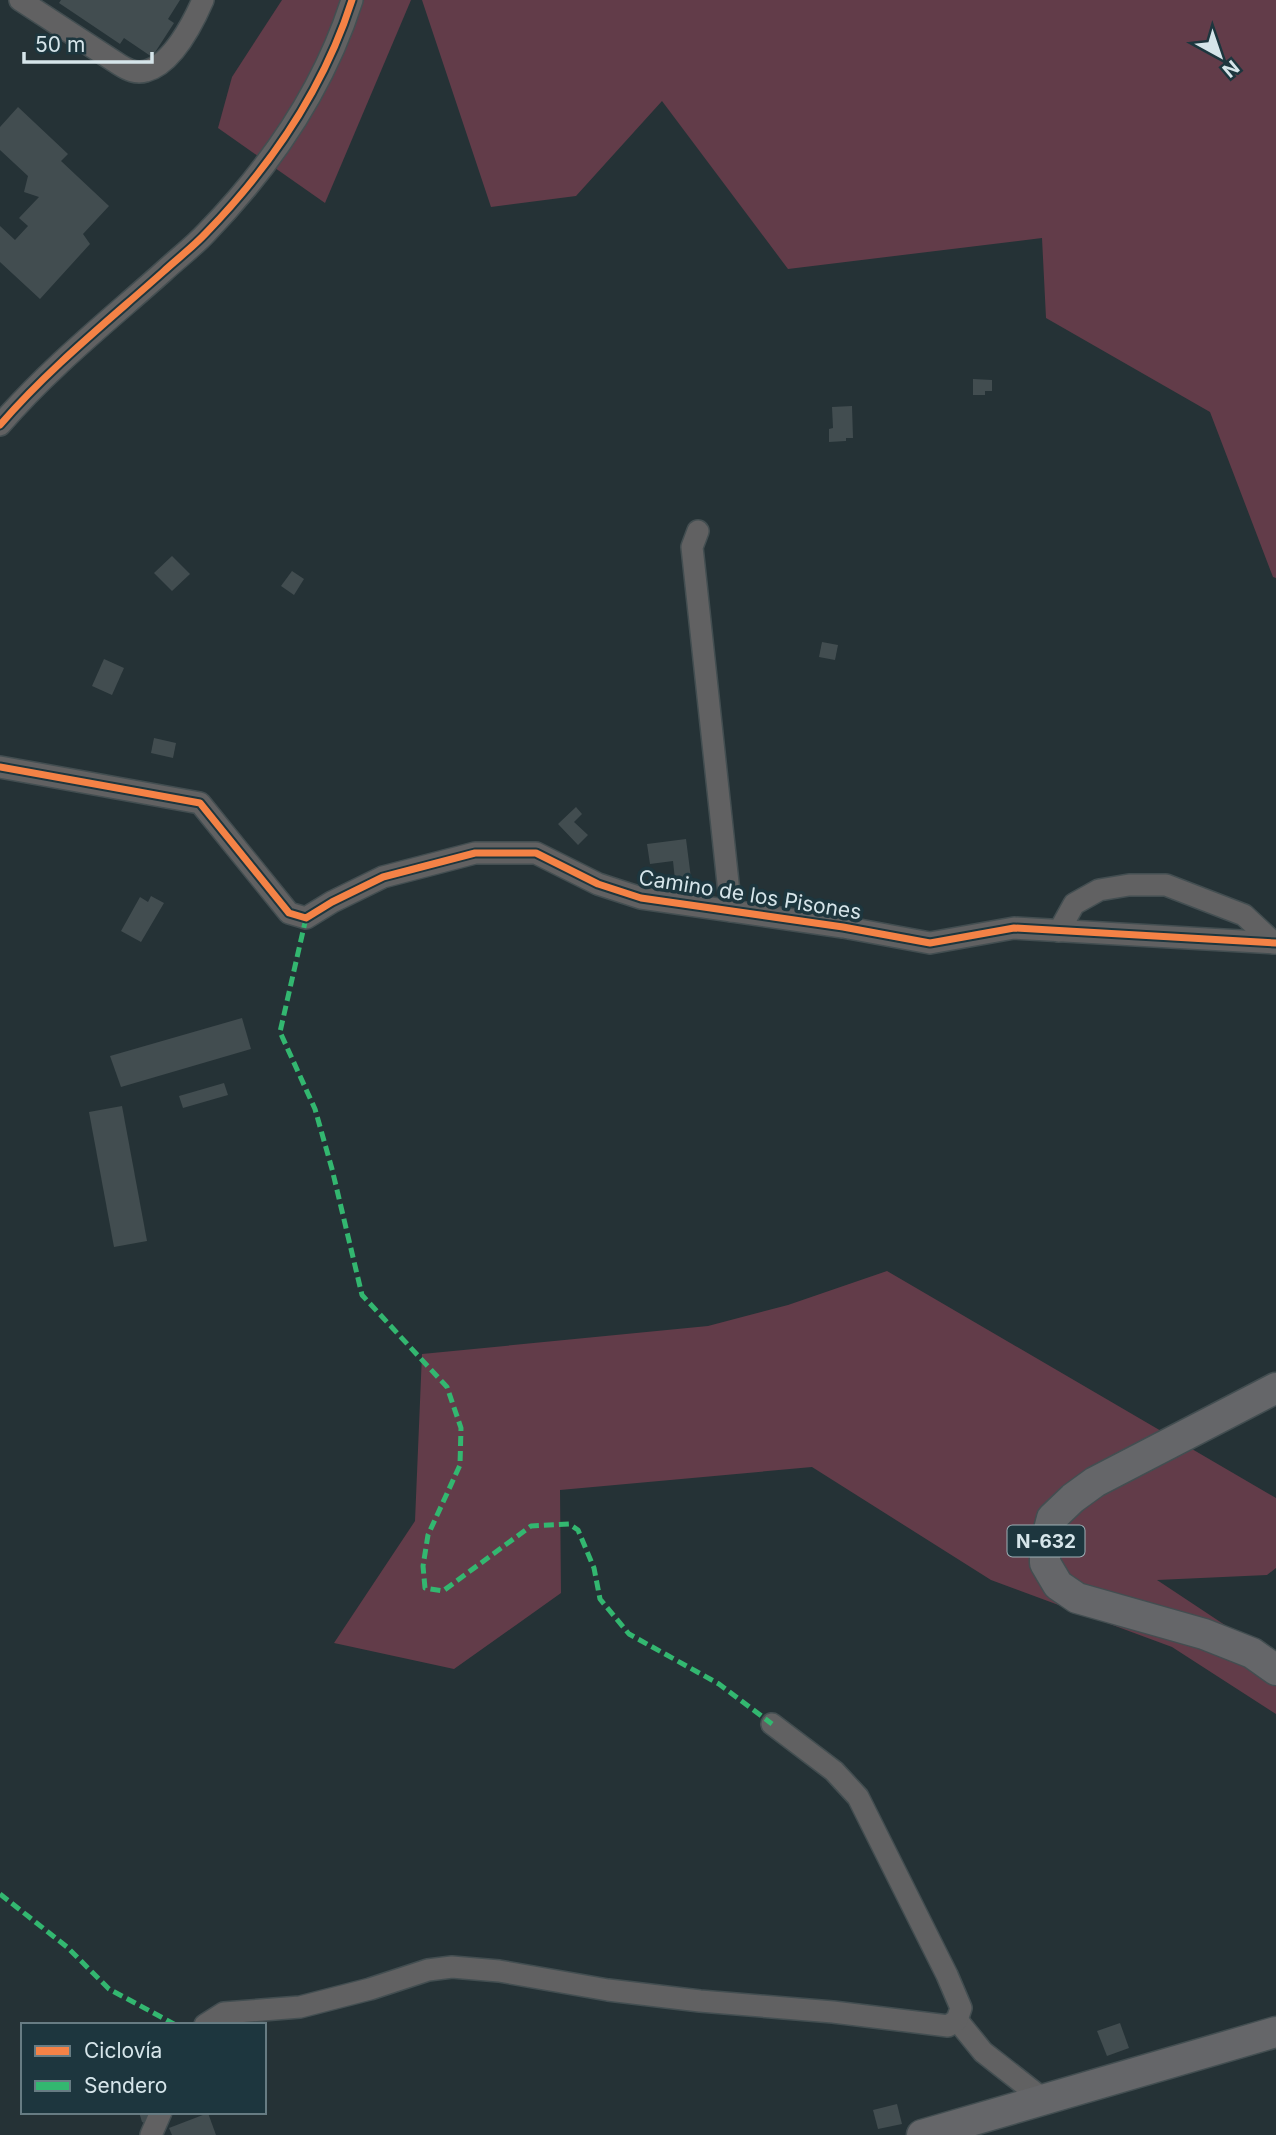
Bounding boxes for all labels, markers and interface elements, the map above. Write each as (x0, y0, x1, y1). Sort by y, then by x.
scale bar (24, 21, 152, 65)
north arrow (1185, 21, 1255, 91)
text: 50 m (35, 32, 85, 57)
text: N (1218, 55, 1244, 82)
street label: Camino de los Pisones (637, 865, 863, 924)
road number: N-632 (1007, 1526, 1084, 1556)
legend (21, 2023, 266, 2114)
text: Ciclovía (84, 2038, 162, 2063)
text: Sendero (84, 2073, 167, 2098)

